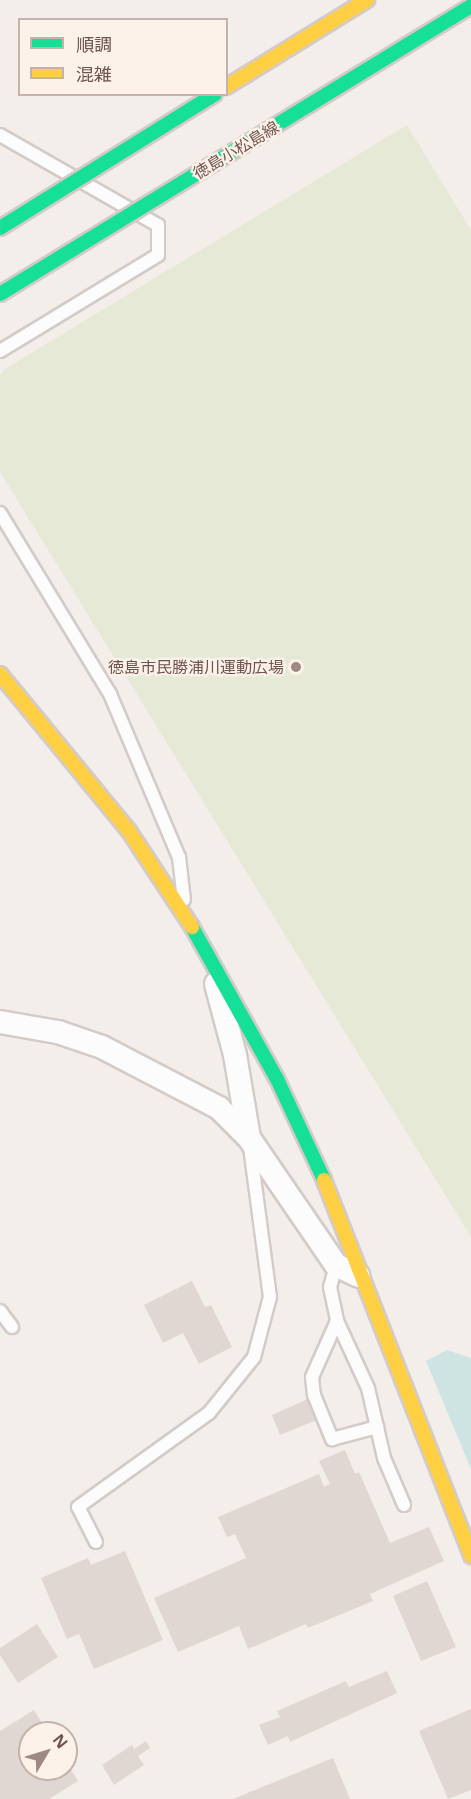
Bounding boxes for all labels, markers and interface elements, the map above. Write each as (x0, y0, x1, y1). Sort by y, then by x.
legend (18, 18, 228, 96)
text: 順調 (76, 32, 112, 56)
text: 混雑 (76, 62, 112, 86)
street label: 徳島小松島線 (190, 117, 282, 183)
place label: 徳島市民勝浦川運動広場 (108, 657, 284, 677)
marker: 徳島市民勝浦川運動広場 (289, 660, 303, 674)
north arrow (18, 1721, 78, 1781)
text: N (48, 1729, 73, 1753)

